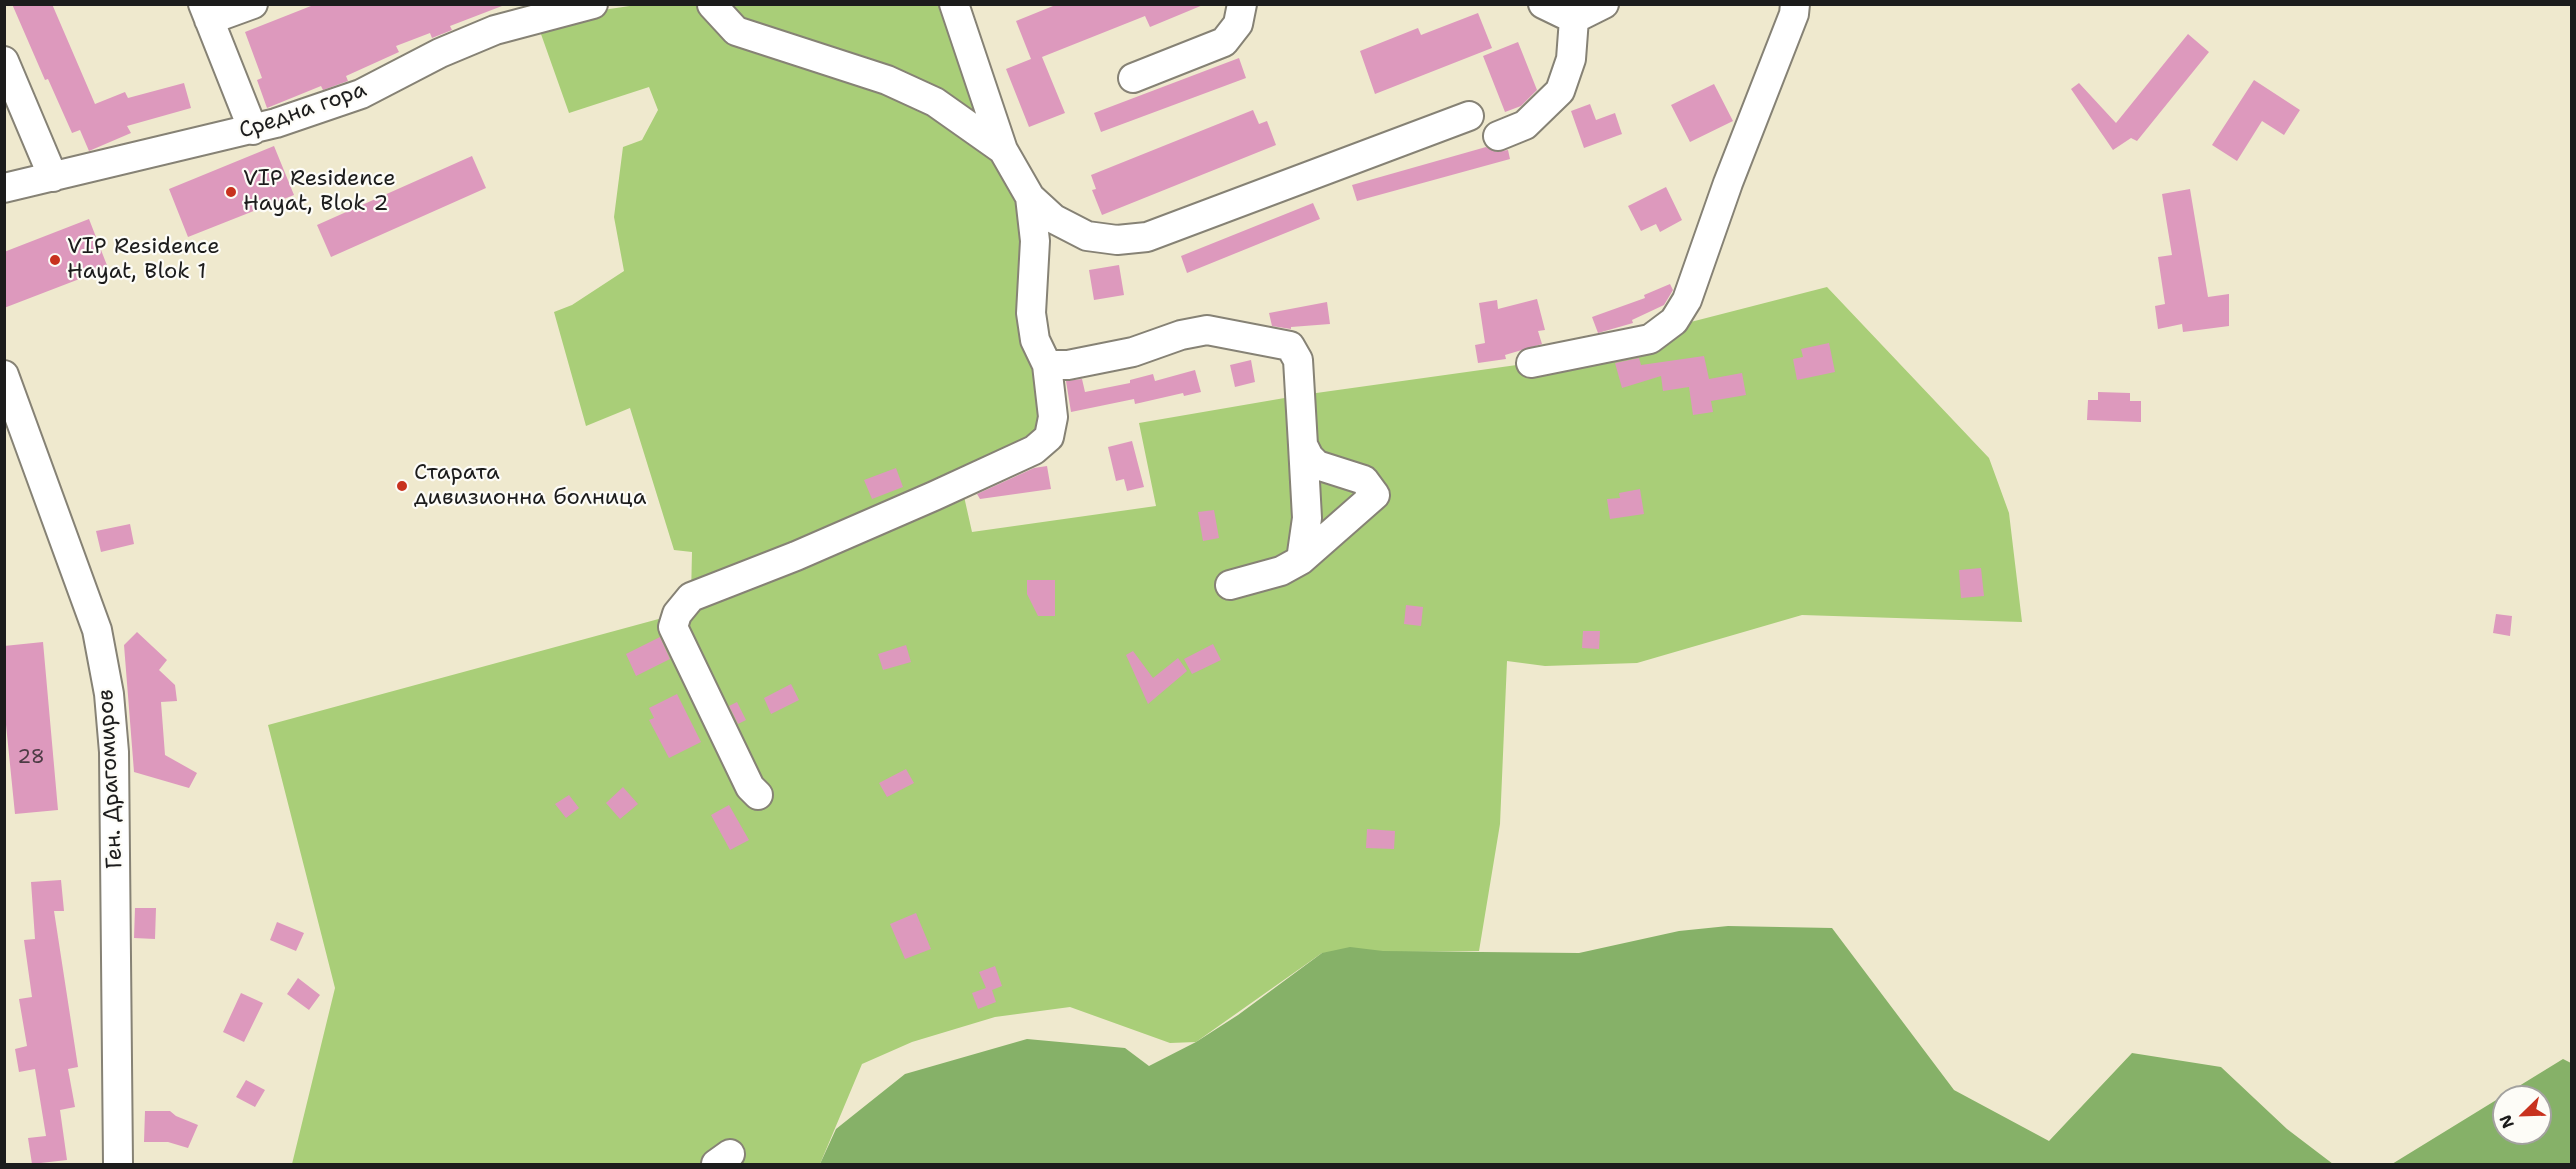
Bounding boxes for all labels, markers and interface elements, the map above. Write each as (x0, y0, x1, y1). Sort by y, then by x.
street label: Средна гора (236, 77, 370, 145)
place label: VIP Residence Hayat, Blok 2 (243, 166, 396, 218)
marker: VIP Residence Hayat, Blok 2 (224, 185, 238, 199)
place label: VIP Residence Hayat, Blok 1 (67, 234, 220, 286)
marker: VIP Residence Hayat, Blok 1 (48, 253, 62, 267)
place label: Старата дивизионна болница (414, 460, 646, 512)
marker: Старата дивизионна болница (395, 479, 409, 493)
street label: Ген. Драгомиров (93, 688, 129, 870)
house number: 28 (17, 746, 45, 770)
north arrow (2492, 1085, 2552, 1145)
text: N (2495, 1112, 2519, 1131)

